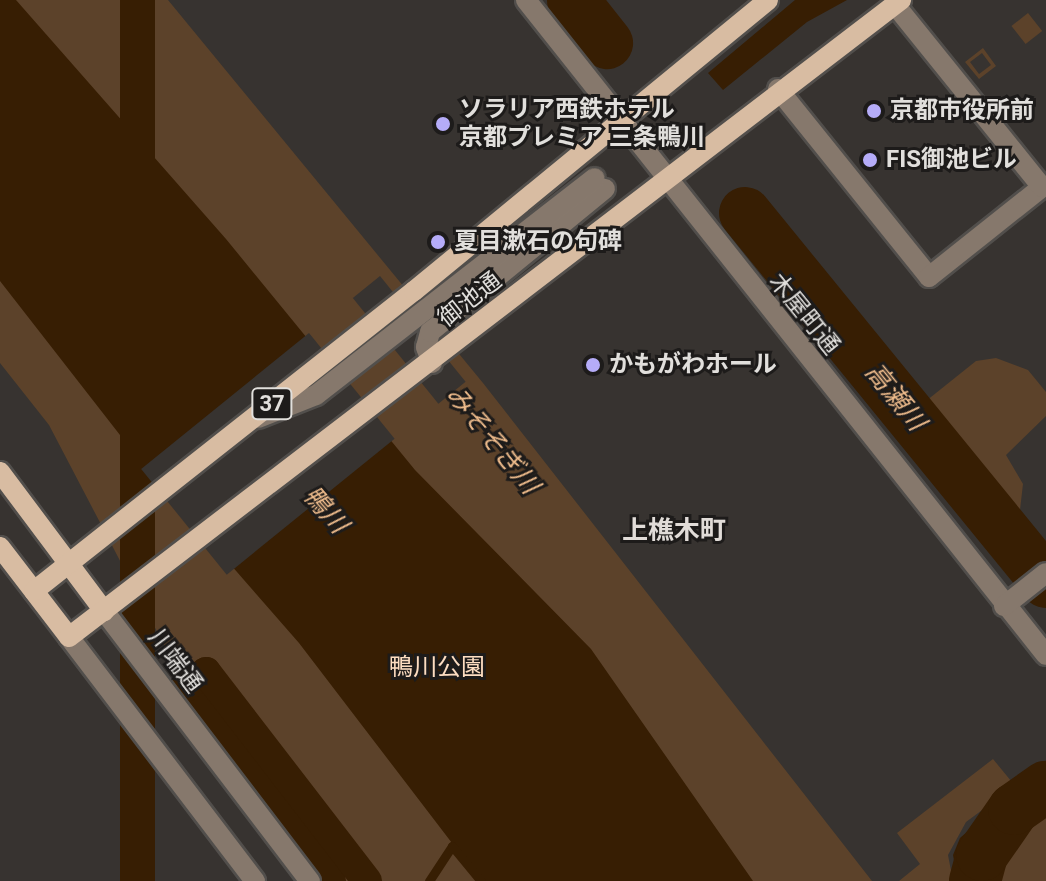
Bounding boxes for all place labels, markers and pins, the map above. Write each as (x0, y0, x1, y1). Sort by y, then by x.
place label: ソラリア西鉄ホテル 京都プレミア 三条鴨川 (459, 96, 705, 152)
place label: 京都市役所前 (890, 97, 1034, 125)
marker: 京都市役所前 (865, 102, 883, 120)
marker: ソラリア西鉄ホテル 京都プレミア 三条鴨川 (434, 115, 452, 133)
place label: FIS御池ビル (886, 146, 1017, 174)
marker: FIS御池ビル (861, 151, 879, 169)
place label: 夏目漱石の句碑 (454, 228, 622, 256)
marker: 夏目漱石の句碑 (429, 233, 447, 251)
place label: かもがわホール (609, 351, 777, 379)
marker: かもがわホール (584, 356, 602, 374)

